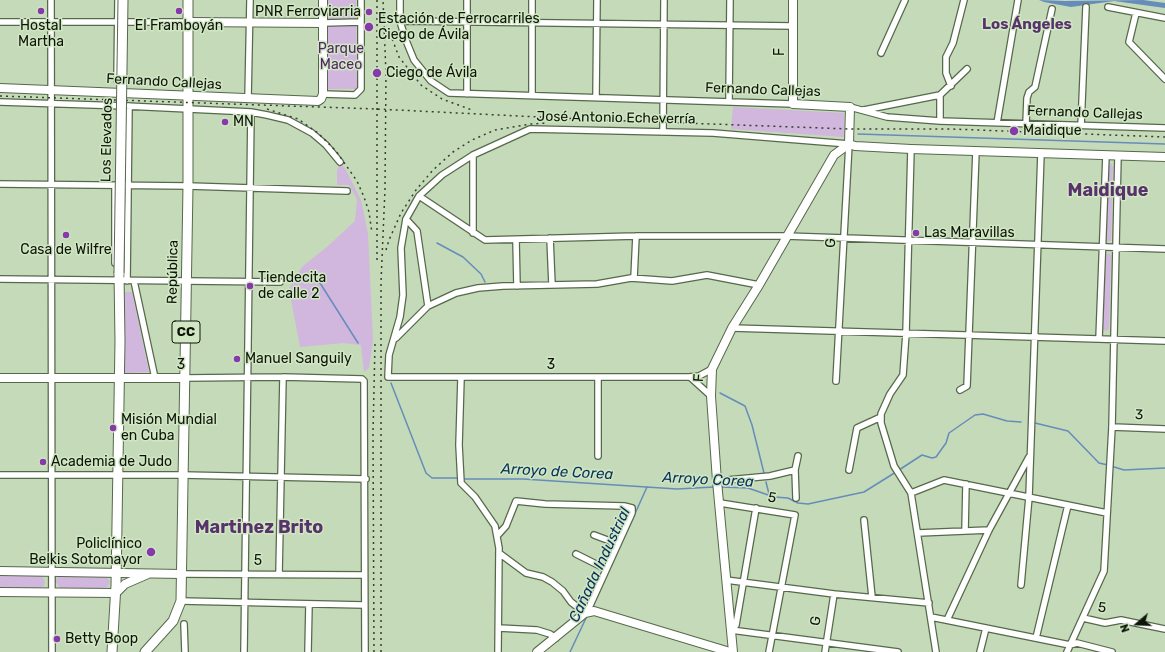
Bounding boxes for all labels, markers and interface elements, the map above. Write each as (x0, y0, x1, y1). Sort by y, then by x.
place label: PNR Ferroviarria (255, 4, 361, 20)
marker: Hostal Martha (36, 6, 46, 16)
marker: El Framboyán (174, 6, 184, 16)
marker: PNR Ferroviarria (364, 7, 374, 17)
place label: Estación de Ferrocarriles Ciego de Ávila (378, 11, 540, 44)
district label: Los Ángeles (982, 16, 1072, 34)
place label: Hostal Martha (18, 18, 64, 50)
place label: El Framboyán (135, 18, 223, 34)
marker: Estación de Ferrocarriles Ciego de Ávila (363, 21, 375, 33)
park label: Parque Maceo (318, 41, 364, 74)
street label: F (772, 48, 788, 56)
place label: Ciego de Ávila (386, 65, 477, 81)
marker: Ciego de Ávila (371, 67, 383, 79)
street label: Fernando Callejas (106, 71, 222, 93)
street label: Fernando Callejas (705, 80, 821, 100)
street label: Los Elevados (98, 98, 116, 182)
street label: Fernando Callejas (1027, 103, 1143, 123)
street label: José Antonio Echeverría (536, 108, 696, 128)
place label: MN (233, 114, 254, 130)
marker: MN (220, 117, 230, 127)
place label: Maidique (1023, 123, 1082, 139)
marker: Maidique (1008, 125, 1020, 137)
district label: Maidique (1068, 180, 1148, 202)
place label: Las Maravillas (924, 225, 1015, 241)
marker: Las Maravillas (911, 228, 921, 238)
marker: Casa de Wilfre (61, 230, 71, 240)
street label: G (822, 238, 840, 248)
street label: República (164, 240, 182, 304)
place label: Casa de Wilfre (20, 242, 112, 258)
place label: Tiendecita de calle 2 (258, 270, 326, 302)
marker: Tiendecita de calle 2 (245, 281, 255, 291)
road number: CC (172, 321, 200, 343)
place label: Manuel Sanguily (245, 351, 352, 367)
marker: Manuel Sanguily (232, 354, 242, 364)
street label: 3 (177, 357, 185, 373)
street label: 3 (547, 357, 555, 373)
street label: F (690, 373, 708, 383)
street label: 3 (1135, 406, 1143, 424)
place label: Misión Mundial en Cuba (121, 412, 217, 444)
marker: Misión Mundial en Cuba (108, 423, 118, 433)
place label: Academia de Judo (51, 454, 172, 470)
marker: Academia de Judo (38, 457, 48, 467)
water label: Arroyo de Corea (500, 460, 614, 484)
water label: Arroyo Corea (662, 469, 754, 491)
street label: 5 (766, 489, 778, 507)
water label: Cañada Industrial (566, 505, 634, 625)
district label: Martinez Brito (195, 517, 323, 539)
place label: Policlínico Belkis Sotomayor (29, 536, 142, 568)
marker: Policlínico Belkis Sotomayor (145, 546, 157, 558)
street label: 5 (254, 553, 262, 569)
street label: 5 (1097, 599, 1107, 617)
north arrow (1117, 604, 1157, 644)
street label: G (807, 615, 825, 627)
text: N (1118, 622, 1133, 634)
place label: Betty Boop (65, 631, 138, 647)
marker: Betty Boop (52, 634, 62, 644)

